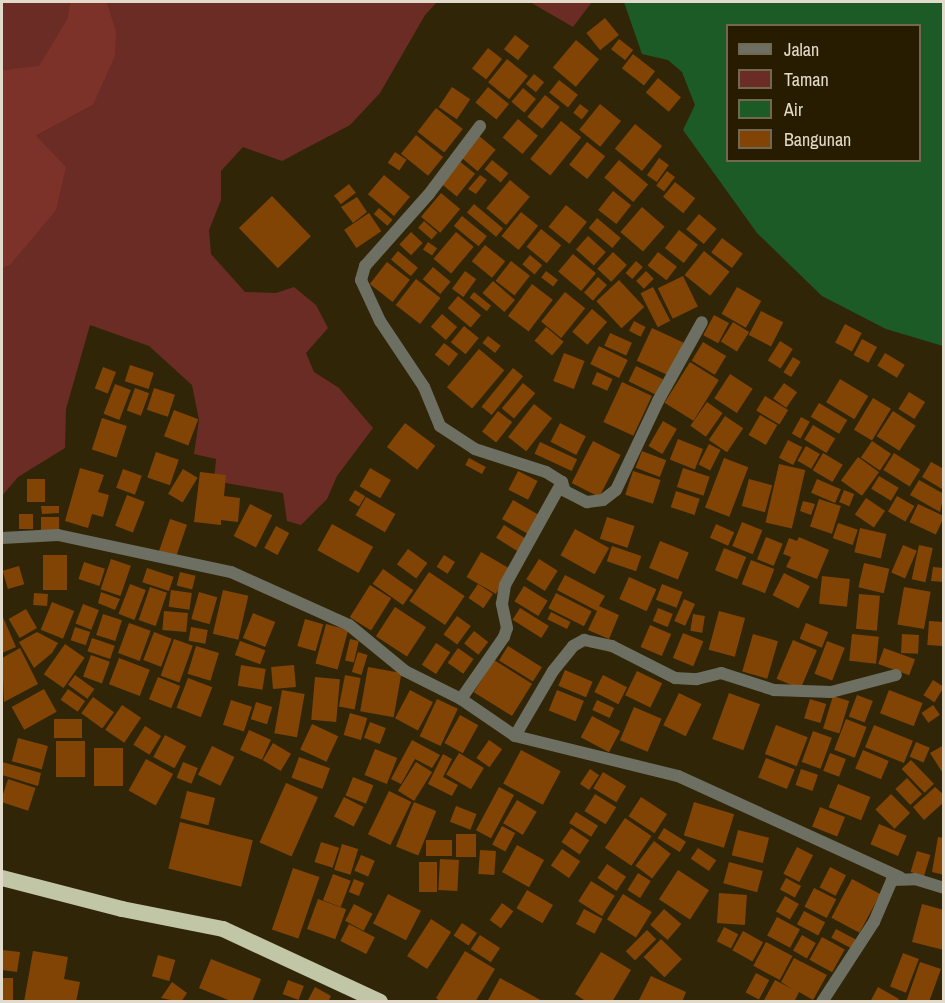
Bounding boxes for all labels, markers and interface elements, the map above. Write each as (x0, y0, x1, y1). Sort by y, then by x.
legend (726, 24, 921, 162)
text: Jalan (784, 37, 819, 62)
text: Taman (784, 67, 829, 92)
text: Air (784, 97, 803, 122)
text: Bangunan (784, 127, 851, 152)

